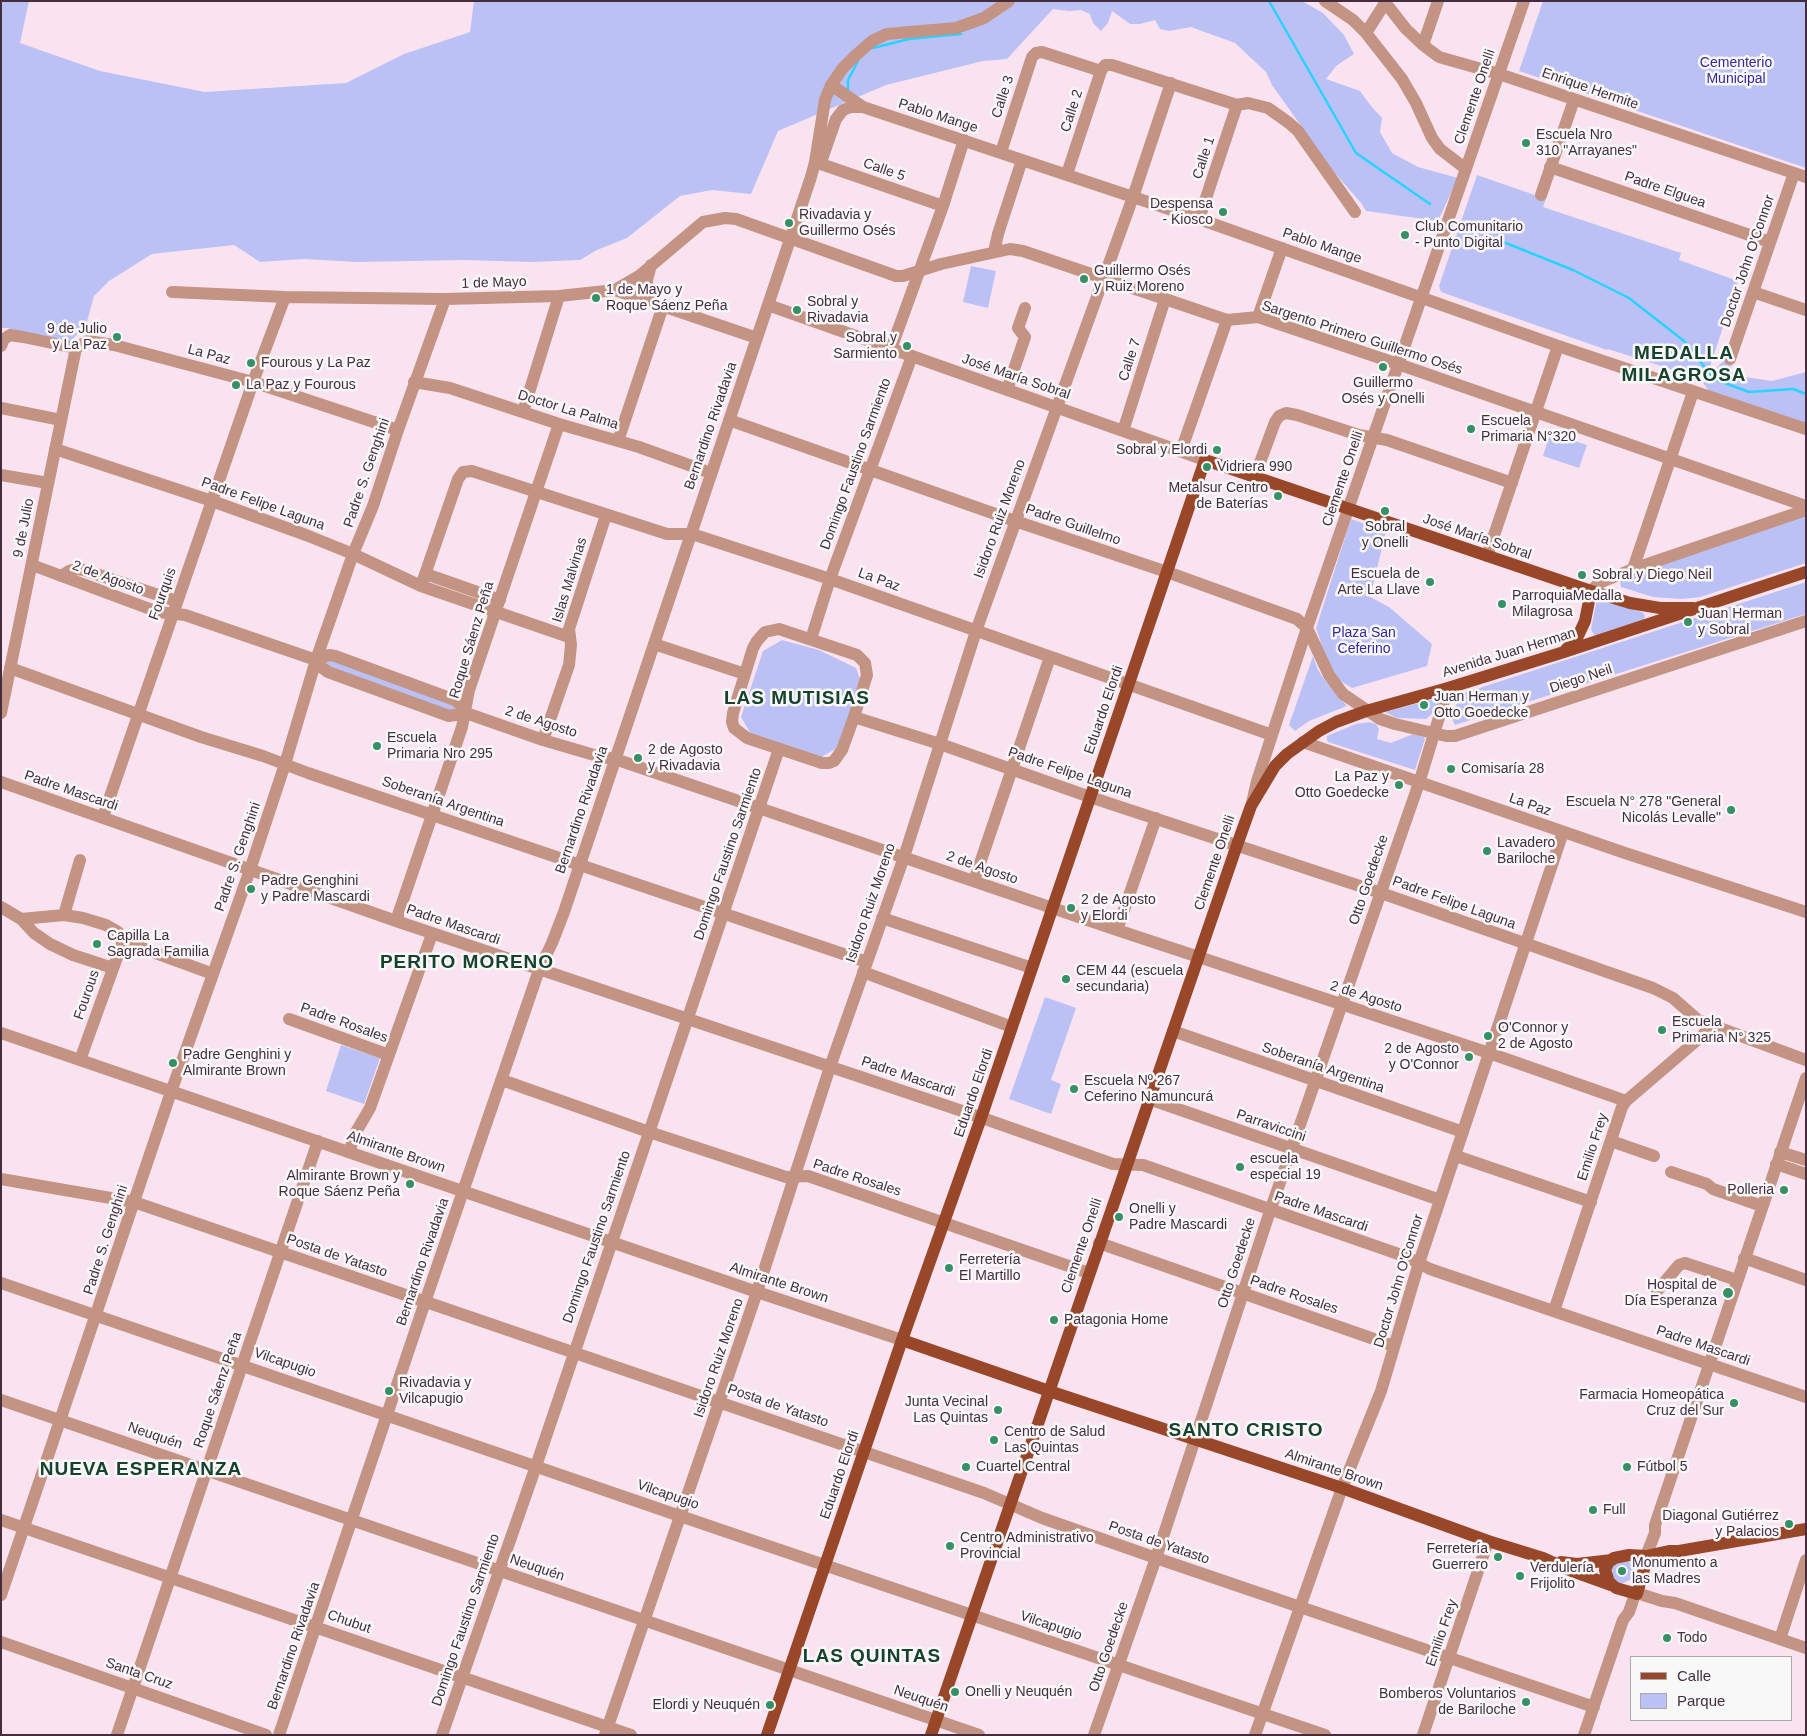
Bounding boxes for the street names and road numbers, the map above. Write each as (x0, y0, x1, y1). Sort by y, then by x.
street label: Clemente Onelli (1451, 47, 1499, 147)
street label: Enrique Hermite (1539, 65, 1641, 113)
street label: Calle 3 (988, 74, 1018, 120)
street label: Calle 2 (1057, 88, 1087, 134)
street label: Pablo Mange (896, 95, 980, 137)
street label: Calle 1 (1189, 135, 1219, 181)
street label: Calle 5 (861, 155, 907, 185)
street label: Padre Elguea (1622, 168, 1708, 212)
street label: Doctor John O'Connor (1717, 193, 1779, 329)
street label: Pablo Mange (1280, 225, 1364, 267)
street label: 1 de Mayo (461, 273, 527, 293)
street label: Sargento Primero Guillermo Osés (1260, 298, 1464, 378)
street label: Calle 7 (1115, 337, 1145, 383)
street label: La Paz (186, 341, 232, 369)
street label: José María Sobral (960, 351, 1072, 403)
street label: Bernardino Rivadavia (681, 360, 741, 492)
street label: Domingo Faustino Sarmiento (817, 376, 895, 552)
street label: Doctor La Palma (516, 387, 620, 433)
street label: Padre S. Genghini (340, 416, 394, 530)
street label: Clemente Onelli (1319, 429, 1367, 529)
street label: Isidoro Ruiz Moreno (971, 457, 1029, 581)
street label: Padre Felipe Laguna (199, 474, 327, 534)
street label: 9 de Julio (10, 497, 38, 559)
street label: Padre Guillelmo (1023, 501, 1123, 549)
street label: José María Sobral (1421, 511, 1533, 563)
street label: Islas Malvinas (549, 536, 591, 624)
street label: 2 de Agosto (70, 557, 146, 599)
street label: La Paz (856, 565, 902, 595)
street label: Fourquis (146, 566, 180, 622)
street label: Roque Sáenz Peña (446, 579, 498, 701)
street label: Avenida Juan Herman (1440, 625, 1578, 681)
street label: Diego Neil (1548, 661, 1614, 697)
street label: Eduardo Elordi (1081, 663, 1127, 757)
street label: 2 de Agosto (503, 702, 579, 742)
street label: Bernardino Rivadavia (552, 744, 612, 876)
street label: Padre Felipe Laguna (1006, 744, 1134, 802)
street label: Domingo Faustino Sarmiento (691, 766, 765, 942)
street label: Padre Mascardi (22, 767, 120, 815)
street label: Soberanía Argentina (380, 773, 506, 831)
street label: La Paz (1507, 790, 1553, 820)
street label: Padre S. Genghini (211, 800, 265, 914)
street label: Clemente Onelli (1191, 813, 1239, 913)
street label: Otto Goedecke (1346, 833, 1392, 927)
street label: Isidoro Ruiz Moreno (843, 841, 899, 965)
street label: 2 de Agosto (944, 848, 1020, 888)
street label: Padre Felipe Laguna (1390, 873, 1518, 933)
street label: Padre Mascardi (404, 901, 502, 949)
street label: Fourous (71, 968, 103, 1022)
street label: 2 de Agosto (1328, 977, 1404, 1017)
street label: Padre Rosales (298, 999, 390, 1047)
street label: Soberanía Argentina (1260, 1039, 1386, 1097)
street label: Eduardo Elordi (951, 1046, 997, 1140)
street label: Padre Mascardi (859, 1053, 957, 1101)
street label: Parraviccini (1234, 1106, 1308, 1146)
street label: Emilio Frey (1574, 1111, 1612, 1183)
street label: Almirante Brown (345, 1127, 447, 1177)
street label: Domingo Faustino Sarmiento (560, 1149, 634, 1325)
street label: Padre Rosales (811, 1156, 903, 1200)
street label: Padre S. Genghini (80, 1183, 132, 1297)
street label: Padre Mascardi (1272, 1188, 1370, 1236)
street label: Bernardino Rivadavia (393, 1196, 453, 1328)
street label: Clemente Onelli (1058, 1196, 1106, 1296)
street label: Doctor John O'Connor (1371, 1212, 1427, 1350)
street label: Otto Goedecke (1214, 1216, 1260, 1310)
street label: Posta de Yatasto (284, 1231, 390, 1281)
street label: Almirante Brown (728, 1259, 830, 1307)
street label: Padre Rosales (1248, 1272, 1340, 1318)
street label: Isidoro Ruiz Moreno (691, 1296, 747, 1420)
street label: Padre Mascardi (1654, 1322, 1752, 1370)
street label: Roque Sáenz Peña (190, 1330, 246, 1450)
street label: Vilcapugio (252, 1345, 318, 1381)
street label: Posta de Yatasto (725, 1381, 831, 1431)
street label: Neuquén (125, 1419, 185, 1453)
street label: Eduardo Elordi (817, 1428, 863, 1522)
street label: Almirante Brown (1283, 1445, 1385, 1495)
street label: Vilcapugio (635, 1477, 701, 1513)
street label: Posta de Yatasto (1106, 1518, 1212, 1568)
street label: Domingo Faustino Sarmiento (429, 1532, 503, 1708)
street label: Neuquén (507, 1551, 567, 1585)
street label: Bernardino Rivadavia (264, 1580, 324, 1712)
street label: Emilio Frey (1423, 1597, 1461, 1669)
street label: Otto Goedecke (1086, 1600, 1132, 1694)
street label: Chubut (325, 1607, 373, 1637)
street label: Vilcapugio (1018, 1608, 1084, 1644)
street label: Santa Cruz (103, 1655, 175, 1693)
street label: Neuquén (891, 1682, 951, 1716)

